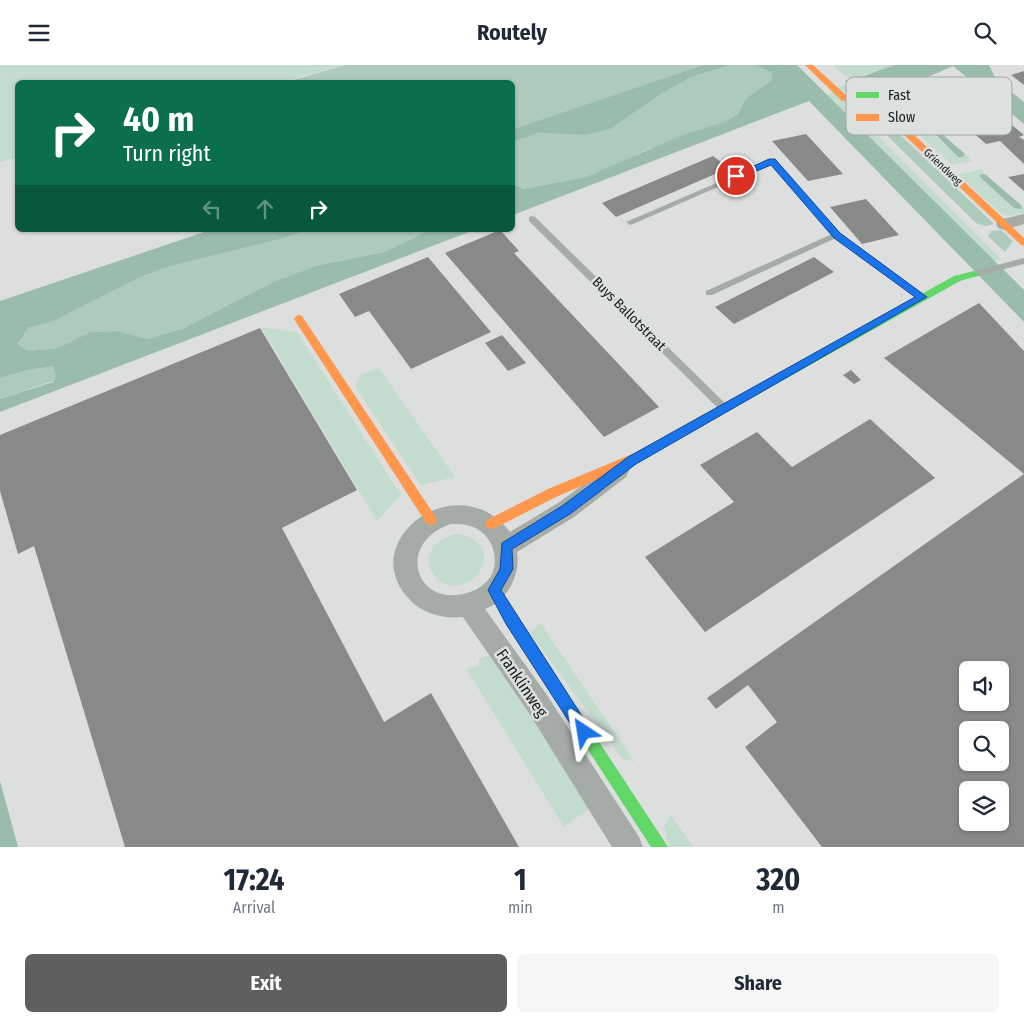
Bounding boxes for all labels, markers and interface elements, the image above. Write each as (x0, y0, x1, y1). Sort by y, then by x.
icon: menu (25, 19, 53, 47)
text: Routely (477, 19, 547, 46)
icon: search (971, 19, 999, 47)
legend (846, 77, 1012, 135)
text: Fast (888, 87, 911, 104)
text: 40 m (123, 98, 194, 140)
icon: right (40, 100, 105, 165)
text: Slow (888, 109, 915, 126)
text: Turn right (123, 140, 211, 167)
street label: Griendweg (921, 146, 966, 189)
pin (715, 155, 757, 197)
icon: arrive (722, 162, 750, 190)
icon: left (198, 195, 226, 223)
icon: ahead (251, 195, 279, 223)
icon: right (304, 195, 332, 223)
street label: Buys Ballotstraat (589, 274, 670, 355)
street label: Franklinweg (492, 645, 552, 721)
map controls (959, 661, 1009, 831)
button: sound (959, 661, 1009, 711)
position arrow (557, 705, 609, 757)
button: search (959, 721, 1009, 771)
button: layers (959, 781, 1009, 831)
text: 17:24 (223, 862, 285, 898)
text: 1 (514, 862, 527, 898)
text: 320 (756, 862, 800, 898)
text: Arrival (233, 898, 275, 917)
text: min (508, 898, 533, 917)
text: m (772, 898, 785, 917)
button: Exit (25, 954, 507, 1012)
button: Share (517, 954, 999, 1012)

